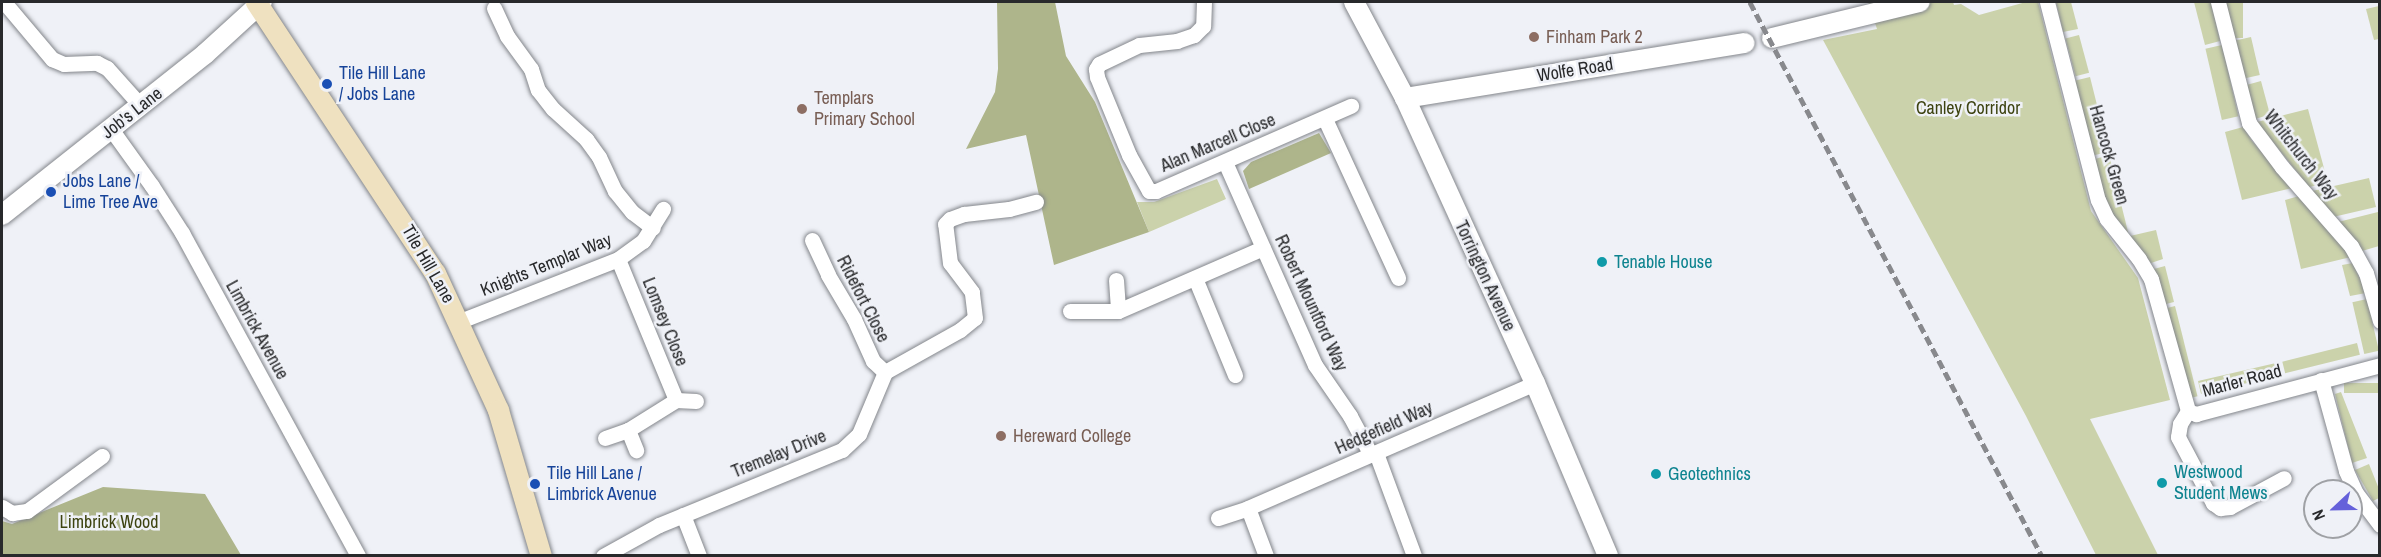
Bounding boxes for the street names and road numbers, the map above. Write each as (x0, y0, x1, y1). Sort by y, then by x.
street label: Wolfe Road (1535, 53, 1615, 87)
street label: Job's Lane (97, 83, 167, 143)
street label: Hancock Green (2084, 103, 2134, 207)
street label: Whitchurch Way (2259, 106, 2343, 204)
street label: Alan Marcell Close (1157, 109, 1279, 177)
street label: Torrington Avenue (1450, 217, 1520, 335)
street label: Tile Hill Lane (397, 221, 459, 307)
street label: Knights Templar Way (477, 229, 615, 301)
street label: Robert Mountford Way (1270, 231, 1352, 375)
street label: Ridefort Close (832, 252, 894, 346)
street label: Lomsey Close (637, 275, 693, 369)
street label: Limbrick Avenue (221, 276, 293, 384)
street label: Marler Road (2200, 360, 2284, 402)
street label: Hedgefield Way (1332, 397, 1436, 459)
street label: Tremelay Drive (728, 425, 830, 483)

